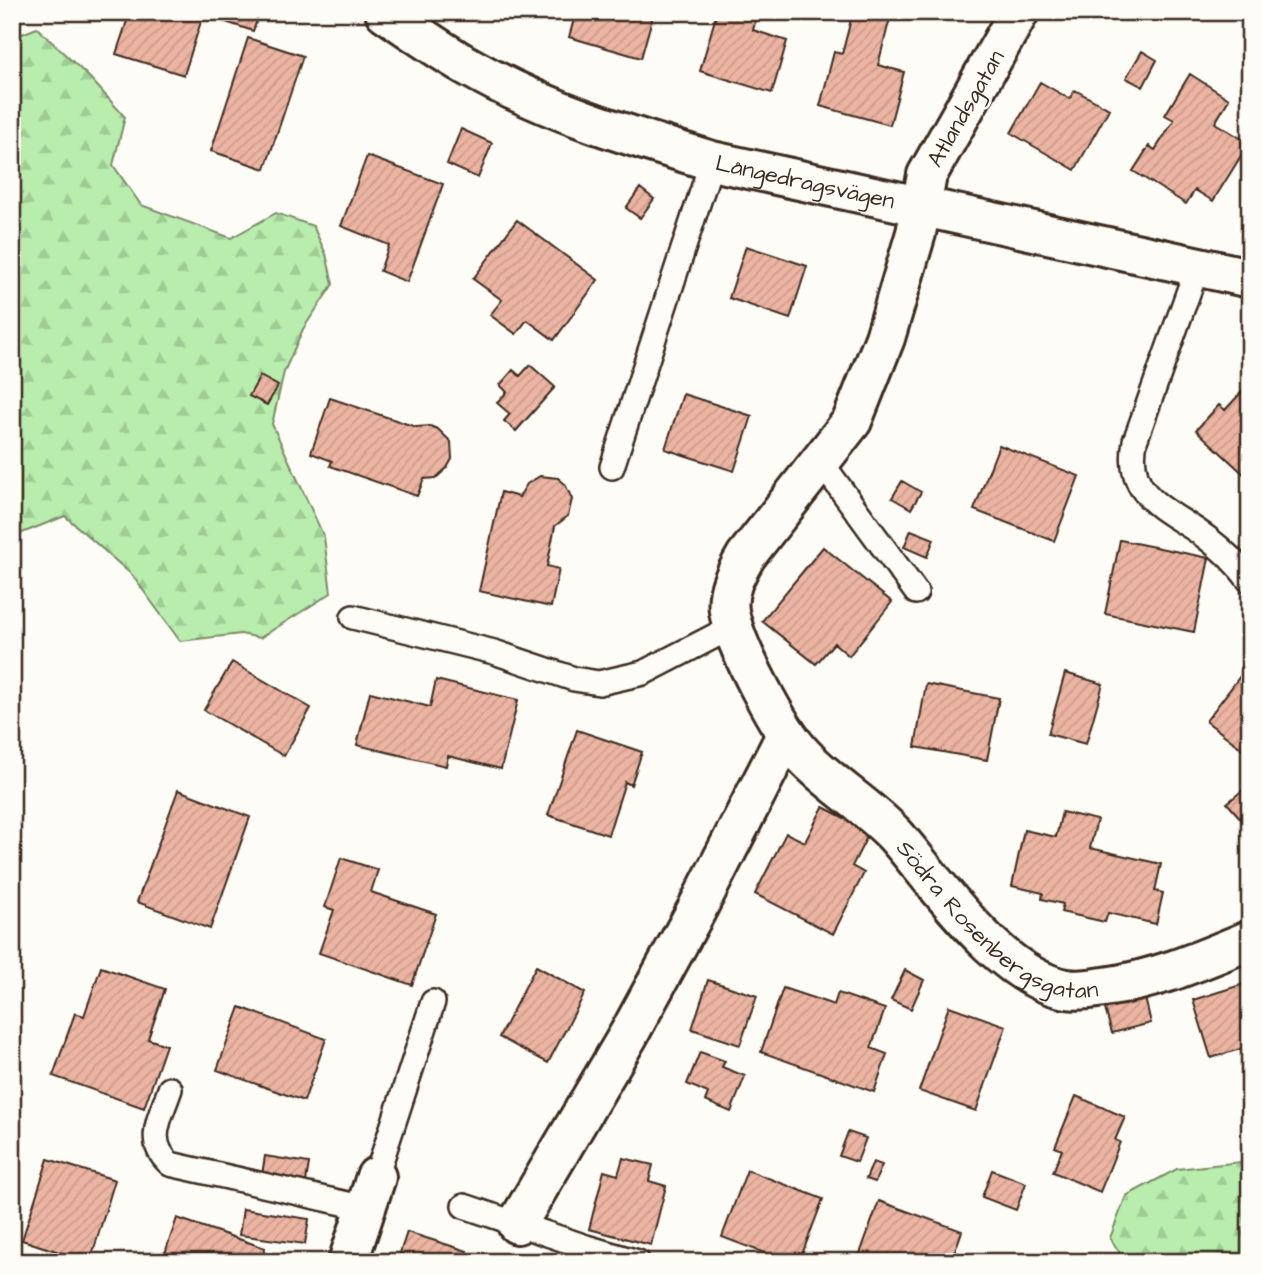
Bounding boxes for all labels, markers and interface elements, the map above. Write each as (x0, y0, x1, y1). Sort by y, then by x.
street label: Atlandsgatan (919, 44, 1013, 173)
street label: Långedragsvägen (712, 147, 898, 217)
street label: Södra Rosenbergsgatan (889, 833, 1100, 1007)

